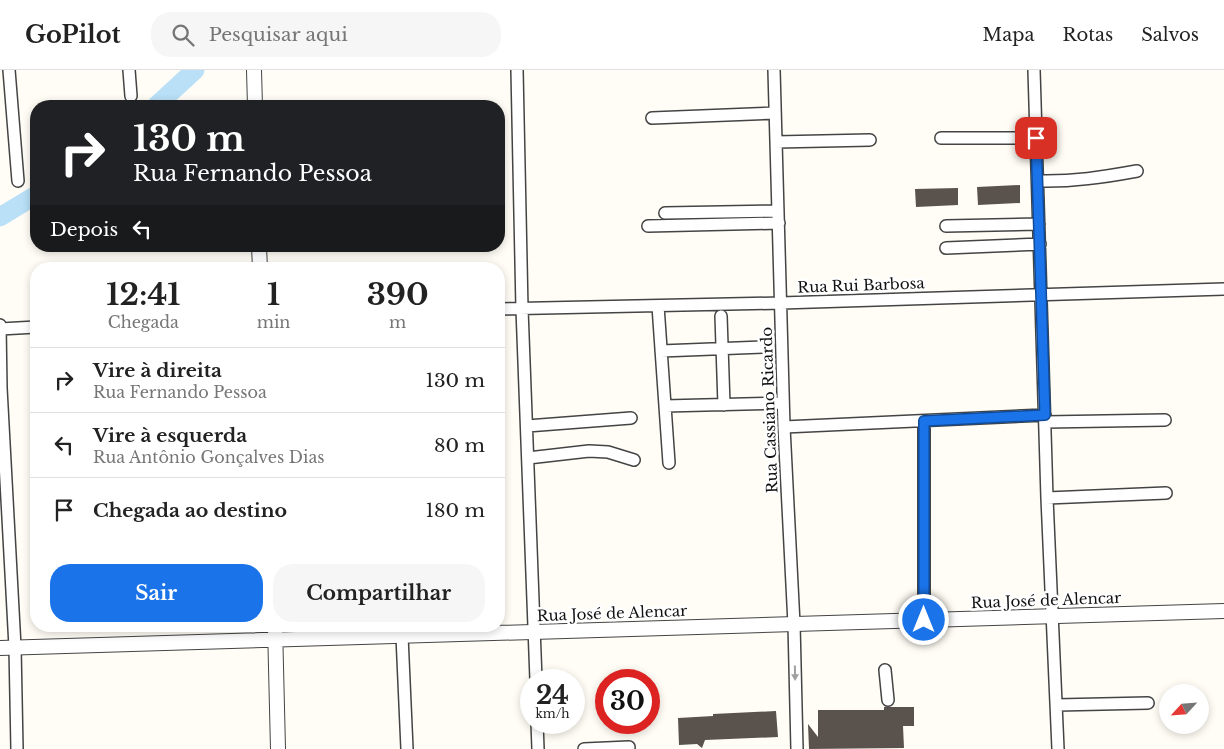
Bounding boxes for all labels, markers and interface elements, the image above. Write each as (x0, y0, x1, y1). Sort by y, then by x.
search box (151, 12, 501, 57)
text: GoPilot (25, 20, 121, 49)
icon: search (169, 21, 197, 49)
text: Pesquisar aqui (209, 23, 348, 46)
text: Mapa (983, 24, 1034, 46)
text: Rotas (1062, 24, 1113, 46)
text: Salvos (1141, 24, 1199, 46)
text: 130 m (133, 117, 245, 160)
pin (1015, 117, 1057, 159)
icon: right (50, 120, 115, 185)
icon: arrive (1022, 124, 1050, 152)
text: Rua Fernando Pessoa (133, 160, 372, 187)
icon: left (128, 215, 156, 243)
text: Depois (50, 218, 118, 241)
street label: Rua Rui Barbosa (797, 273, 926, 297)
text: 12:41 (106, 276, 180, 313)
text: 1 (267, 276, 280, 313)
text: 390 (367, 276, 429, 313)
text: Chegada (108, 312, 179, 332)
text: min (257, 312, 290, 332)
text: m (389, 312, 406, 332)
street label: Rua Cassiano Ricardo (757, 326, 781, 493)
text: Vire à direita (93, 359, 222, 382)
icon: right (50, 366, 78, 394)
text: 130 m (425, 369, 485, 392)
text: Rua Fernando Pessoa (93, 382, 267, 402)
text: Vire à esquerda (93, 424, 247, 447)
icon: left (50, 431, 78, 459)
text: 80 m (434, 434, 485, 457)
text: Rua Antônio Gonçalves Dias (93, 447, 325, 467)
icon: arrive (50, 496, 78, 524)
text: Chegada ao destino (93, 499, 287, 522)
text: 180 m (426, 499, 485, 522)
button: Sair (50, 564, 263, 622)
button: Compartilhar (273, 564, 485, 622)
street label: Rua José de Alencar (970, 588, 1122, 612)
position arrow (897, 593, 949, 645)
street label: Rua José de Alencar (536, 601, 688, 625)
one-way arrow (791, 665, 799, 681)
speed limit sign: 30 (595, 669, 660, 734)
text: 24 (536, 680, 569, 711)
north arrow (1159, 684, 1209, 734)
map controls (1159, 684, 1209, 734)
text: km/h (535, 706, 570, 721)

